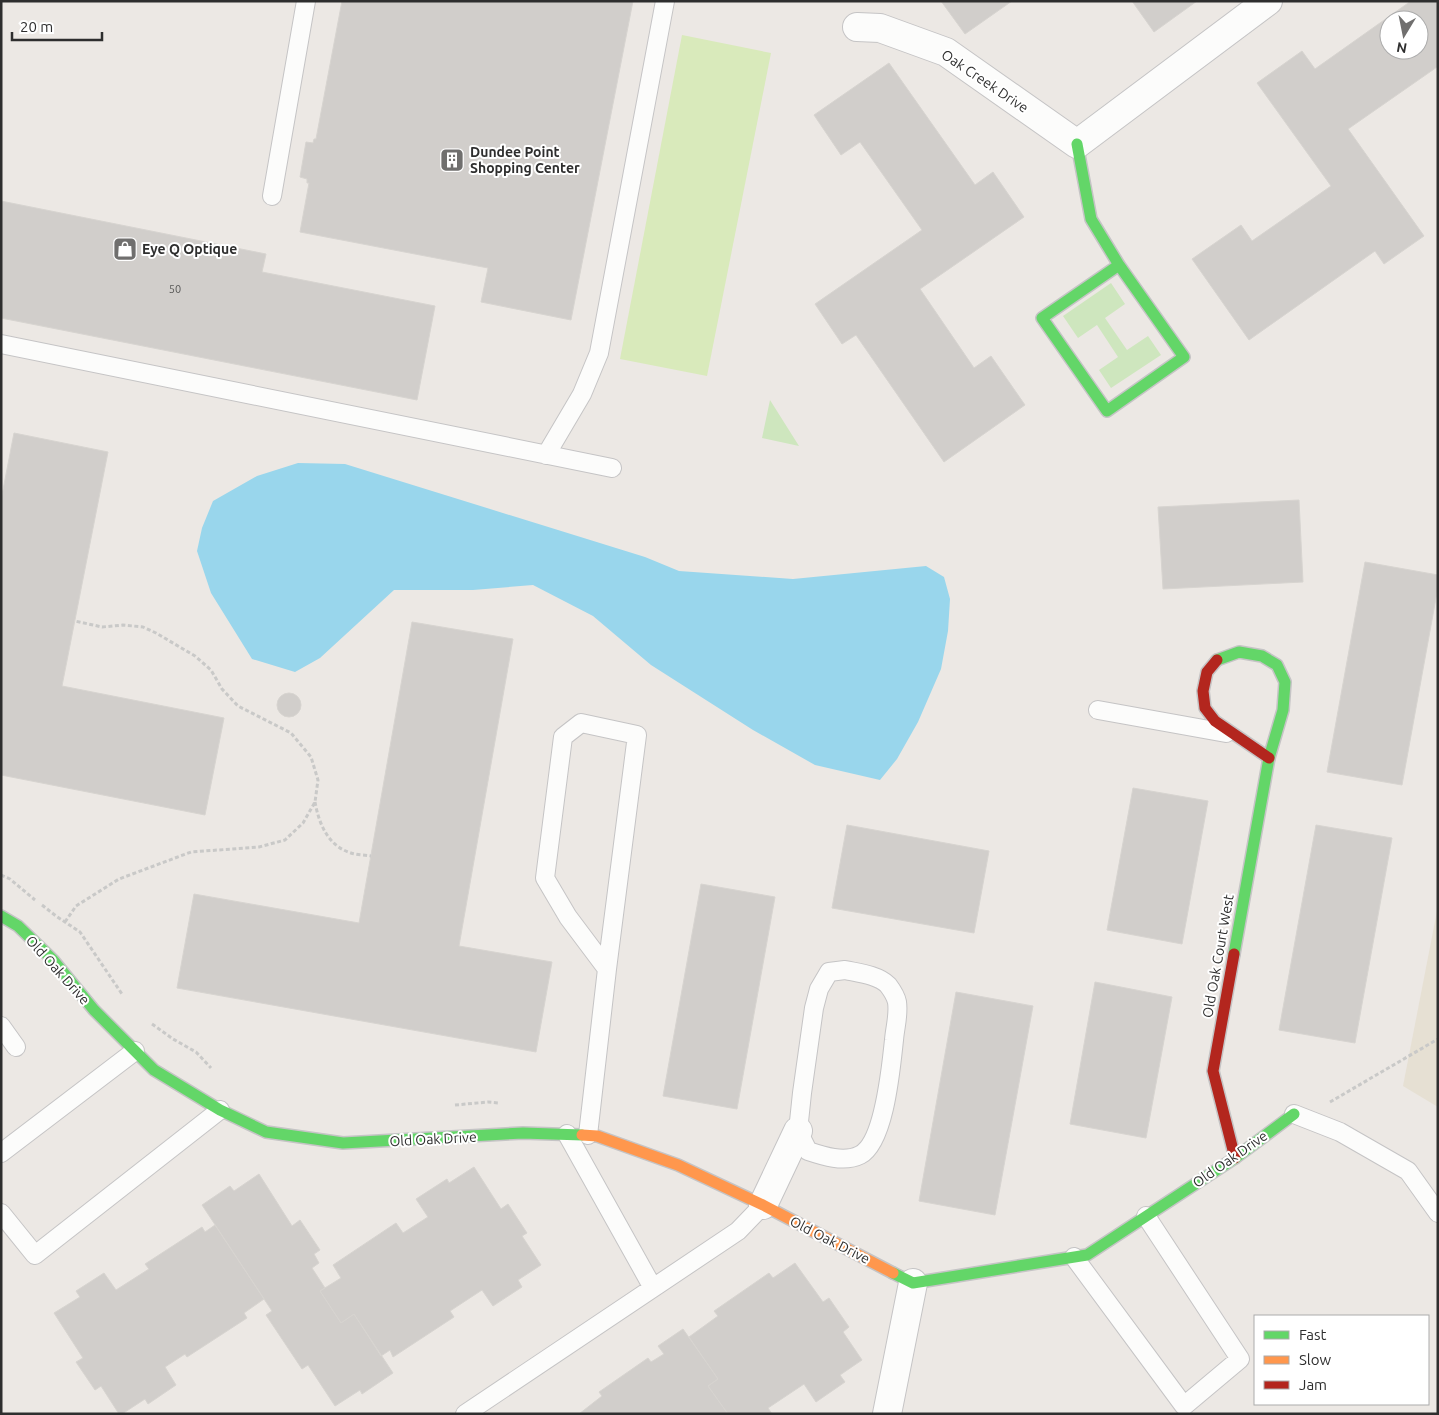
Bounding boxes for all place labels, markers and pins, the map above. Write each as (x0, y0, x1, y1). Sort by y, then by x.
place label: Dundee Point Shopping Center (470, 144, 580, 176)
building icon: Dundee Point Shopping Center (439, 147, 465, 173)
shop icon: Eye Q Optique (112, 236, 138, 262)
place label: Eye Q Optique (142, 241, 237, 257)

